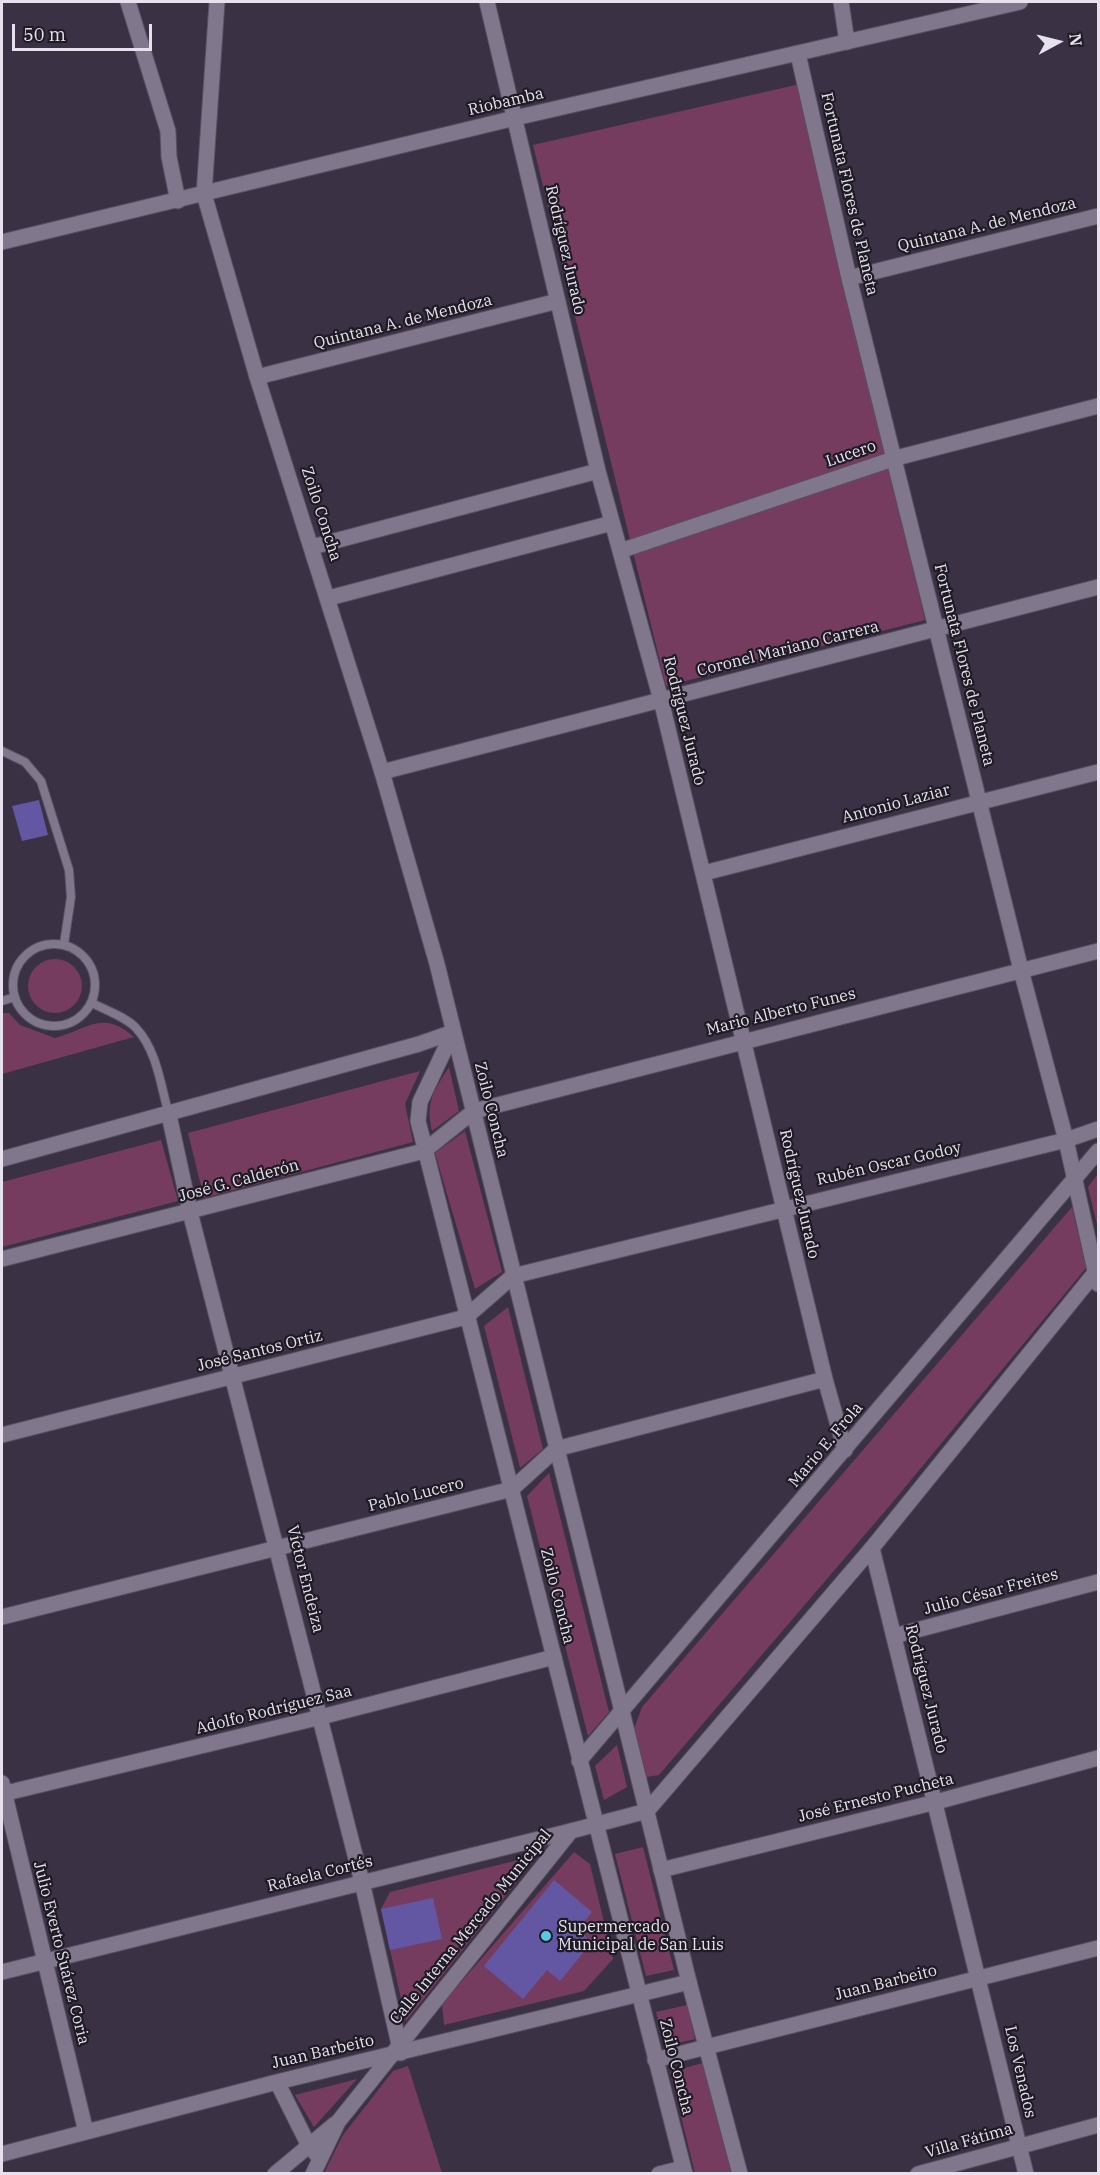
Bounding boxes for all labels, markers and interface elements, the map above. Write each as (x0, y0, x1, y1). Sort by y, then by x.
scale bar (15, 12, 154, 50)
north arrow (1028, 12, 1088, 72)
text: 50 m (23, 23, 66, 46)
text: N (1065, 32, 1087, 47)
street label: Riobamba (466, 84, 546, 120)
street label: Fortunata Flores de Planeta (816, 91, 882, 297)
street label: Rodríguez Jurado (541, 183, 589, 317)
street label: Quintana A. de Mendoza (896, 194, 1078, 256)
street label: Quintana A. de Mendoza (312, 291, 494, 353)
street label: Lucero (823, 436, 879, 472)
street label: Zoilo Concha (297, 464, 345, 564)
street label: Fortunata Flores de Planeta (930, 562, 998, 768)
street label: Coronel Mariano Carrera (695, 617, 881, 681)
street label: Rodríguez Jurado (659, 655, 709, 787)
street label: Antonio Laziar (840, 780, 952, 828)
street label: Mario Alberto Funes (704, 984, 858, 1040)
street label: Zoilo Concha (470, 1060, 512, 1160)
street label: Rodríguez Jurado (775, 1127, 823, 1261)
street label: Rubén Oscar Godoy (815, 1138, 963, 1190)
street label: José G. Calderón (177, 1156, 301, 1206)
street label: José Santos Ortiz (195, 1326, 325, 1376)
street label: Mario E. Frola (785, 1399, 867, 1491)
street label: Pablo Lucero (366, 1474, 466, 1516)
street label: Víctor Endeiza (282, 1523, 328, 1635)
street label: Zoilo Concha (536, 1546, 578, 1646)
street label: Julio César Freites (922, 1565, 1060, 1619)
street label: Rodríguez Jurado (901, 1623, 951, 1755)
street label: Adolfo Rodríguez Saa (194, 1681, 354, 1739)
street label: José Ernesto Pucheta (796, 1769, 956, 1827)
street label: Calle Interna Mercado Municipal (386, 1826, 556, 2028)
street label: Rafaela Cortés (265, 1852, 375, 1896)
street label: Julio Everto Suárez Coria (29, 1859, 93, 2047)
place label: Supermercado Municipal de San Luis (558, 1917, 724, 1955)
marker: Supermercado Municipal de San Luis (539, 1929, 553, 1943)
street label: Juan Barbeito (833, 1961, 939, 2005)
street label: Zoilo Concha (655, 2017, 697, 2117)
street label: Los Venados (1000, 2024, 1040, 2120)
street label: Juan Barbeito (270, 2031, 376, 2073)
street label: Villa Fátima (923, 2119, 1015, 2163)

